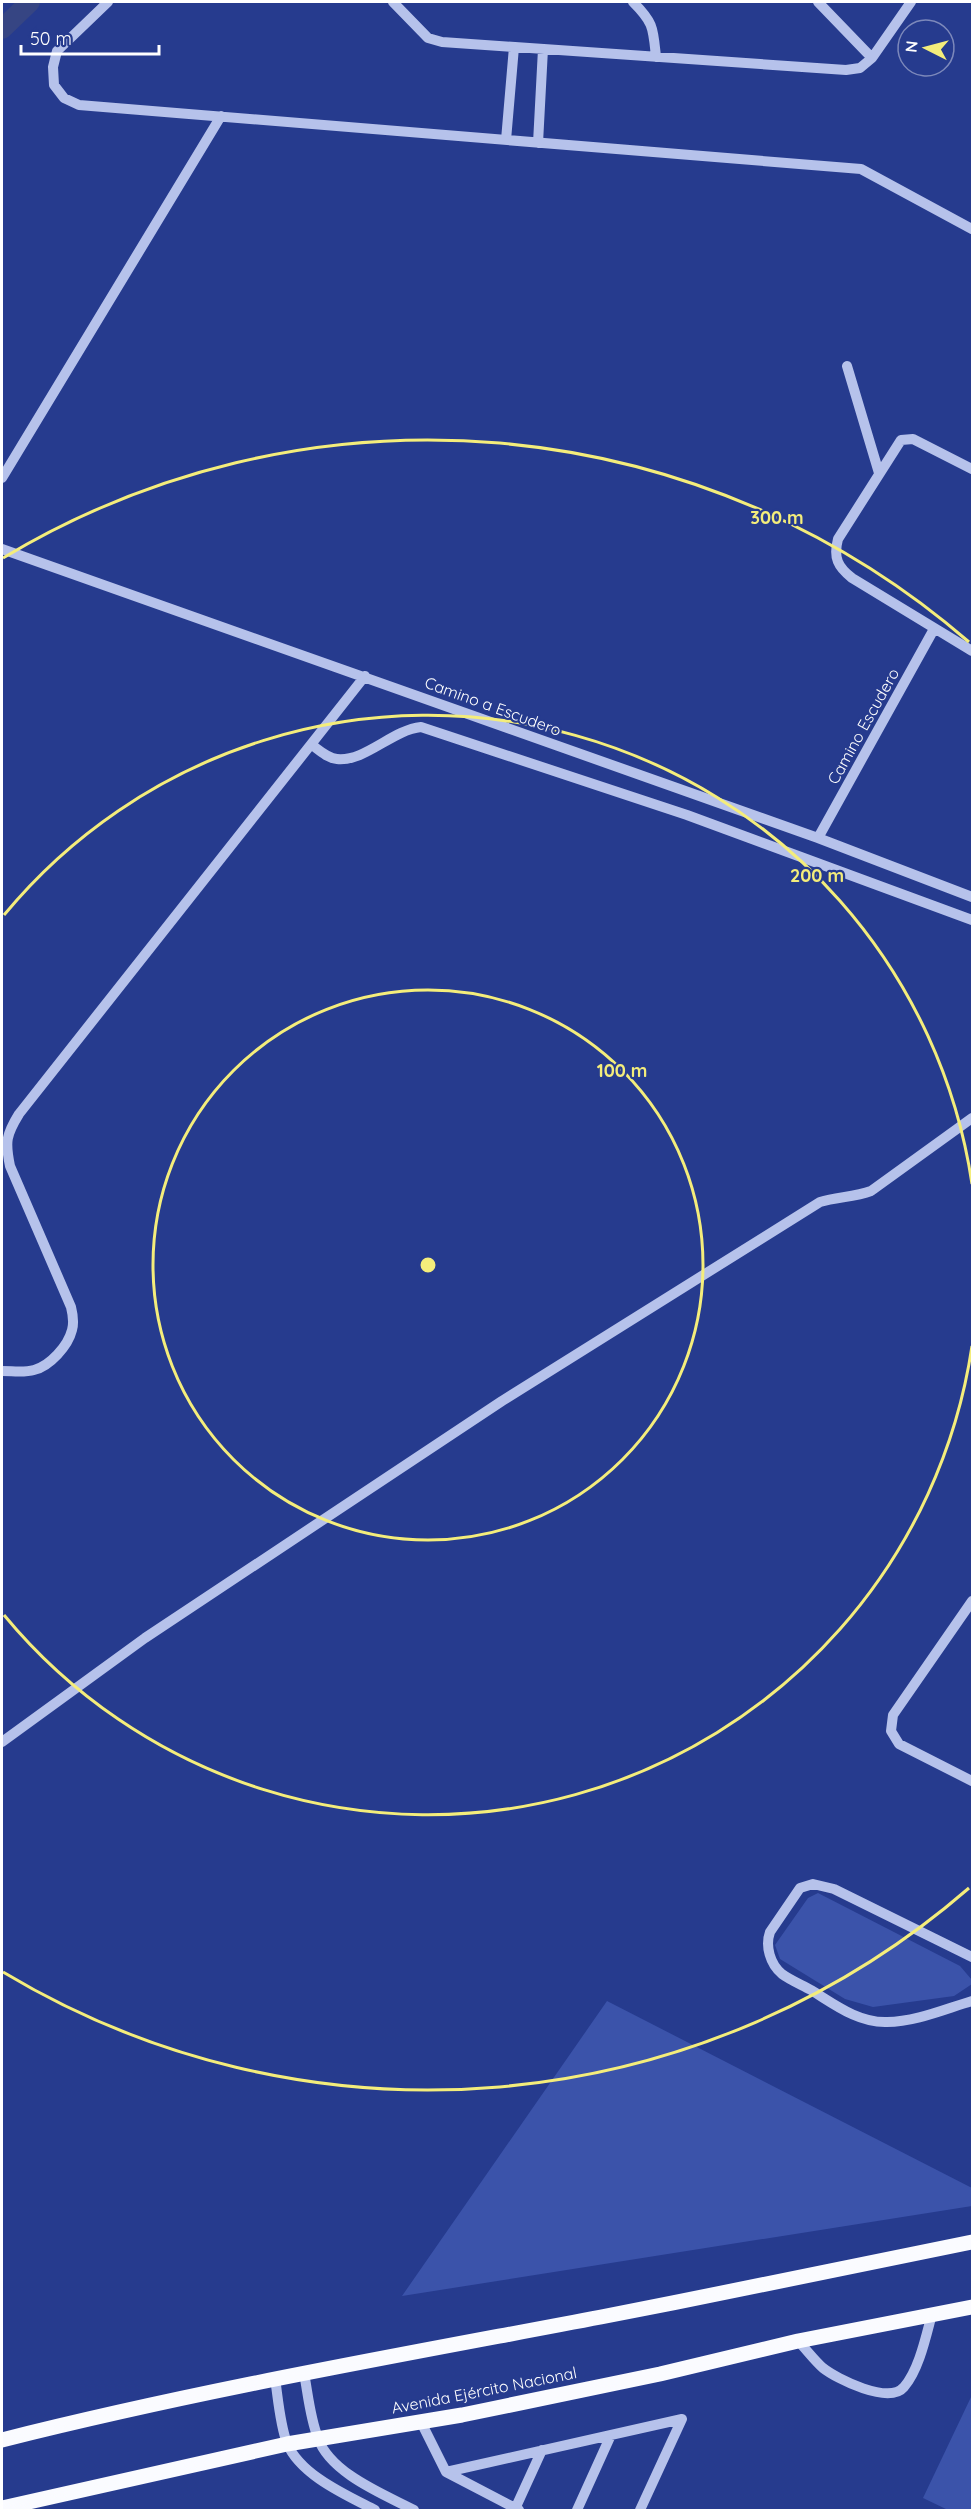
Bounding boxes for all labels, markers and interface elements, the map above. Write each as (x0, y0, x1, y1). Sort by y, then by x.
scale bar (21, 18, 159, 56)
north arrow (896, 18, 956, 78)
text: 50 m (30, 27, 72, 50)
text: N (901, 40, 922, 53)
text: 300 m (750, 506, 804, 529)
street label: Camino Escudero (823, 664, 903, 788)
street label: Camino a Escudero (422, 672, 564, 740)
text: 200 m (790, 864, 844, 887)
text: 100 m (597, 1059, 647, 1082)
centre of rings (418, 1255, 438, 1275)
street label: Avenida Ejército Nacional (390, 2362, 578, 2418)

